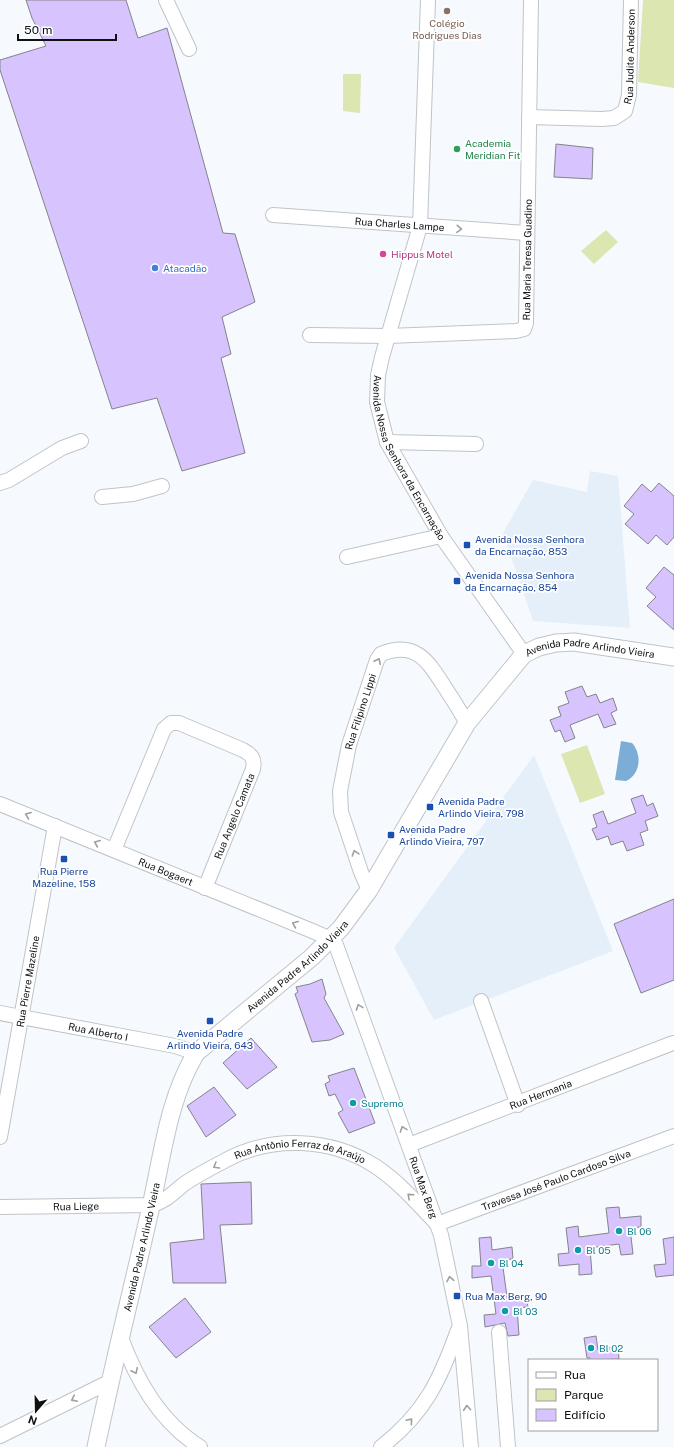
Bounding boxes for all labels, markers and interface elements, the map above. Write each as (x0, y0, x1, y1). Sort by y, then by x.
marker: Colégio Rodrigues Dias (442, 6, 452, 16)
street label: Rua Judite Anderson (621, 9, 637, 105)
scale bar (18, 16, 116, 42)
place label: Colégio Rodrigues Dias (412, 17, 482, 41)
text: 50 m (24, 23, 52, 37)
place label: Academia Meridian Fit (465, 137, 520, 161)
marker: Academia Meridian Fit (452, 144, 462, 154)
street label: Rua Maria Teresa Guadino (520, 199, 534, 320)
street label: Rua Charles Lampe (354, 215, 445, 233)
one-way arrow (456, 224, 462, 233)
place label: Hippus Motel (391, 248, 453, 260)
marker: Hippus Motel (378, 249, 388, 259)
place label: Atacadão (163, 262, 207, 274)
marker: Atacadão (150, 263, 160, 273)
street label: Avenida Nossa Senhora da Encarnação (371, 375, 448, 543)
place label: Avenida Nossa Senhora da Encarnação, 853 (475, 533, 584, 557)
marker: Avenida Nossa Senhora da Encarnação, 853 (462, 540, 472, 550)
place label: Avenida Nossa Senhora da Encarnação, 854 (465, 569, 574, 593)
marker: Avenida Nossa Senhora da Encarnação, 854 (452, 576, 462, 586)
street label: Avenida Padre Arlindo Vieira (523, 636, 655, 660)
one-way arrow (373, 658, 381, 666)
street label: Rua Filipino Lippi (342, 672, 378, 751)
street label: Rua Angelo Camata (211, 771, 257, 861)
place label: Avenida Padre Arlindo Vieira, 798 (438, 795, 524, 819)
marker: Avenida Padre Arlindo Vieira, 798 (425, 802, 435, 812)
one-way arrow (24, 812, 32, 820)
place label: Avenida Padre Arlindo Vieira, 797 (399, 823, 484, 847)
marker: Avenida Padre Arlindo Vieira, 797 (386, 830, 396, 840)
one-way arrow (93, 840, 100, 848)
one-way arrow (351, 850, 360, 857)
marker: Rua Pierre Mazeline, 158 (59, 854, 69, 864)
street label: Rua Bogaert (137, 855, 195, 888)
place label: Rua Pierre Mazeline, 158 (32, 865, 96, 889)
street label: Avenida Padre Arlindo Vieira (244, 918, 351, 1015)
one-way arrow (291, 921, 299, 929)
street label: Rua Pierre Mazeline (14, 934, 42, 1028)
one-way arrow (355, 1003, 363, 1010)
marker: Avenida Padre Arlindo Vieira, 643 (205, 1016, 215, 1026)
street label: Rua Alberto I (67, 1020, 129, 1043)
place label: Avenida Padre Arlindo Vieira, 643 (167, 1027, 253, 1051)
street label: Rua Hermania (508, 1077, 573, 1112)
place label: Supremo (361, 1097, 404, 1109)
marker: Supremo (348, 1098, 358, 1108)
one-way arrow (400, 1126, 408, 1133)
street label: Rua Antônio Ferraz de Araújo (232, 1137, 368, 1166)
street label: Travessa José Paulo Cardoso Silva (480, 1147, 632, 1213)
street label: Rua Max Berg (407, 1155, 440, 1220)
one-way arrow (213, 1161, 220, 1168)
street label: Avenida Padre Arlindo Vieira (121, 1182, 162, 1313)
one-way arrow (407, 1193, 415, 1200)
street label: Rua Liege (53, 1200, 99, 1212)
place label: Bl 06 (627, 1225, 651, 1237)
marker: Bl 06 (614, 1226, 624, 1236)
place label: Bl 05 (586, 1244, 611, 1256)
marker: Bl 05 (573, 1245, 583, 1255)
place label: Bl 04 (499, 1257, 524, 1269)
marker: Bl 04 (486, 1258, 496, 1268)
one-way arrow (446, 1276, 455, 1283)
place label: Rua Max Berg, 90 (465, 1290, 547, 1302)
marker: Rua Max Berg, 90 (452, 1291, 462, 1301)
place label: Bl 03 (513, 1305, 538, 1317)
marker: Bl 03 (500, 1306, 510, 1316)
place label: Bl 02 (599, 1342, 623, 1354)
marker: Bl 02 (586, 1343, 596, 1353)
legend (528, 1359, 658, 1431)
one-way arrow (130, 1367, 138, 1375)
text: Rua (564, 1368, 586, 1382)
text: Parque (564, 1388, 604, 1402)
north arrow (16, 1391, 56, 1431)
one-way arrow (71, 1394, 79, 1402)
one-way arrow (463, 1405, 472, 1411)
text: Edifício (564, 1408, 606, 1422)
text: N (26, 1413, 39, 1428)
one-way arrow (406, 1419, 413, 1426)

